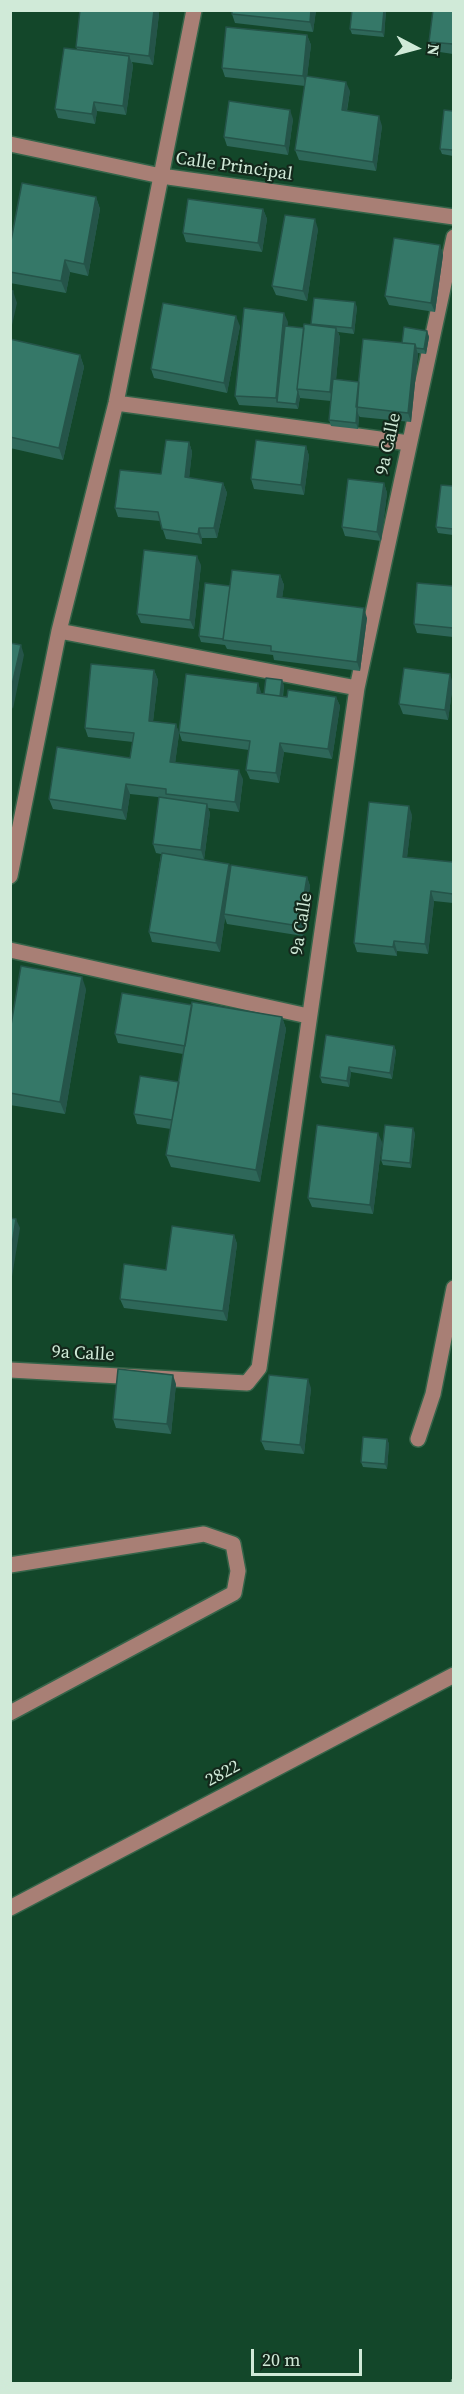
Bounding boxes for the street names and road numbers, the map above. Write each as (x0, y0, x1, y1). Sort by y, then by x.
street label: Calle Principal (174, 148, 294, 186)
street label: 9a Calle (372, 411, 406, 477)
street label: 9a Calle (286, 891, 318, 957)
street label: 9a Calle (51, 1342, 115, 1366)
street label: 2822 (202, 1756, 244, 1792)

